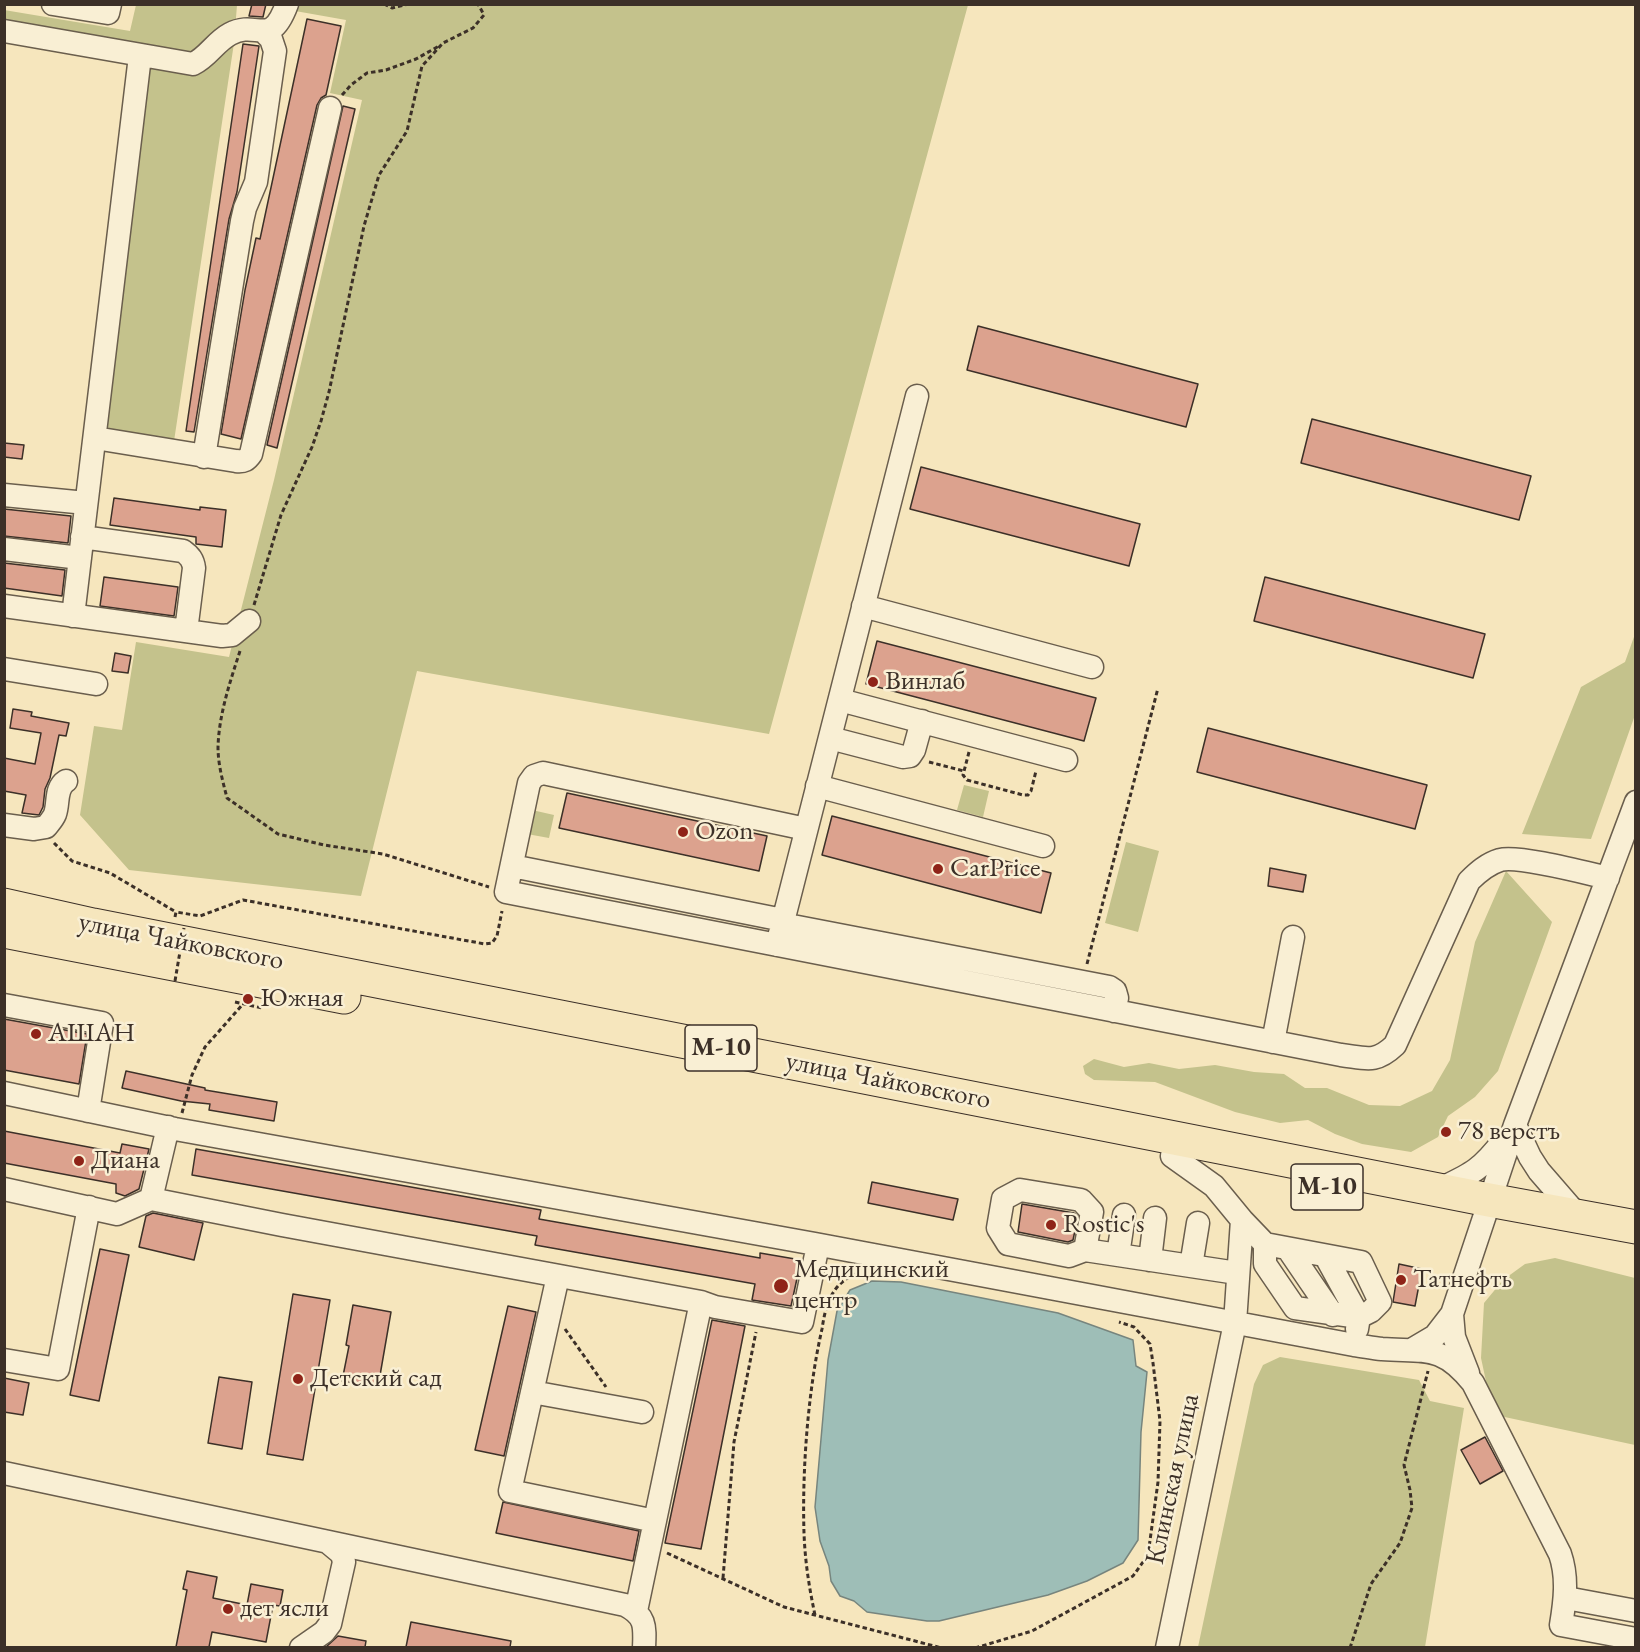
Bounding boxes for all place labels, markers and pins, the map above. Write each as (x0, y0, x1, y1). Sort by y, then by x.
place label: Винлаб (885, 666, 965, 698)
marker: Винлаб (866, 675, 880, 689)
place label: Ozon (695, 816, 753, 848)
marker: Ozon (676, 825, 690, 839)
place label: CarPrice (950, 853, 1040, 885)
marker: CarPrice (931, 862, 945, 876)
place label: Южная (260, 983, 344, 1015)
marker: Южная (241, 992, 255, 1006)
place label: AШАН (48, 1018, 135, 1050)
marker: AШАН (29, 1027, 43, 1041)
place label: 78 верстъ (1458, 1116, 1560, 1148)
marker: 78 верстъ (1439, 1125, 1453, 1139)
place label: Диана (91, 1145, 160, 1177)
marker: Диана (72, 1154, 86, 1168)
place label: Rostic's (1063, 1209, 1145, 1241)
marker: Rostic's (1044, 1218, 1058, 1232)
place label: Медицинский центр (794, 1254, 949, 1317)
place label: Татнефть (1413, 1264, 1512, 1296)
marker: Татнефть (1394, 1273, 1408, 1287)
marker: Медицинский центр (772, 1277, 790, 1295)
place label: Детский сад (310, 1363, 442, 1395)
marker: Детский сад (291, 1372, 305, 1386)
place label: дет ясли (240, 1593, 329, 1625)
marker: дет ясли (221, 1602, 235, 1616)

